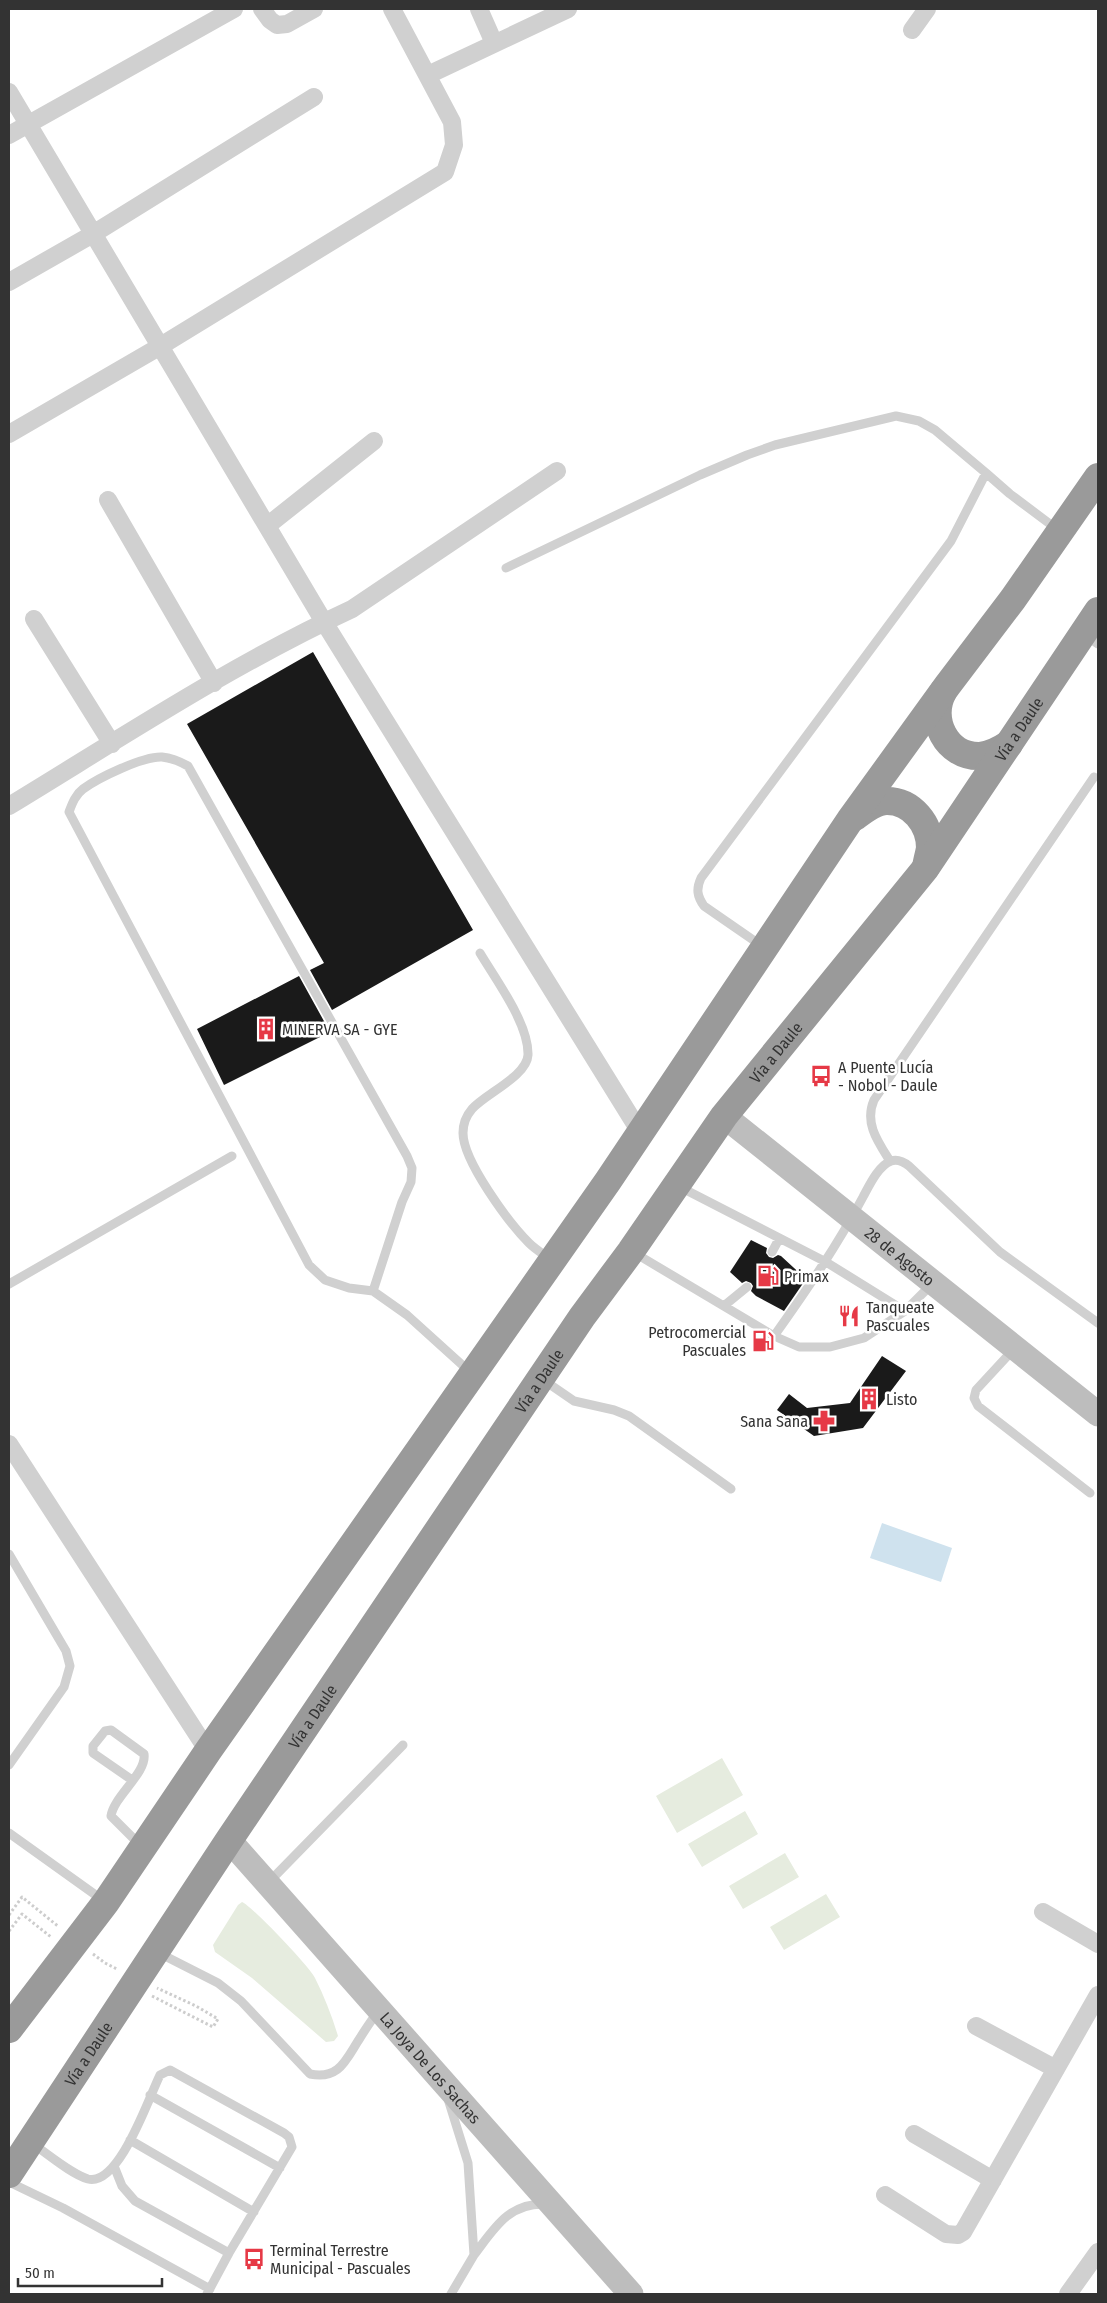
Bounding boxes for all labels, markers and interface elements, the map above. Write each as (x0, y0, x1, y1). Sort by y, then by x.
street label: Vía a Daule (991, 694, 1048, 765)
building icon: MINERVA SA - GYE (253, 1016, 279, 1042)
street label: Vía a Daule (746, 1018, 807, 1087)
place label: MINERVA SA - GYE (282, 1020, 397, 1039)
place label: A Puente Lucía - Nobol - Daule (838, 1058, 938, 1095)
bus stop icon: A Puente Lucía - Nobol - Daule (808, 1063, 834, 1089)
street label: 28 de Agosto (861, 1223, 938, 1290)
fuel station icon: Primax (755, 1263, 781, 1289)
place label: Primax (784, 1267, 829, 1286)
place label: Tanqueate Pascuales (866, 1298, 934, 1335)
restaurant icon: Tanqueate Pascuales (836, 1303, 862, 1329)
place label: Petrocomercial Pascuales (648, 1323, 746, 1360)
fuel station icon: Petrocomercial Pascuales (750, 1328, 776, 1354)
street label: Vía a Daule (511, 1345, 568, 1417)
building icon: Listo (856, 1386, 882, 1412)
place label: Listo (886, 1390, 917, 1409)
pharmacy icon: Sana Sana (811, 1408, 837, 1434)
place label: Sana Sana (740, 1412, 808, 1431)
street label: Vía a Daule (285, 1681, 341, 1752)
street label: La Joya De Los Sachas (376, 2008, 485, 2128)
street label: Vía a Daule (61, 2018, 117, 2090)
place label: Terminal Terrestre Municipal - Pascuales (270, 2241, 411, 2278)
bus stop icon: Terminal Terrestre Municipal - Pascuales (241, 2246, 267, 2272)
scale bar (18, 2256, 161, 2288)
text: 50 m (25, 2264, 55, 2282)

